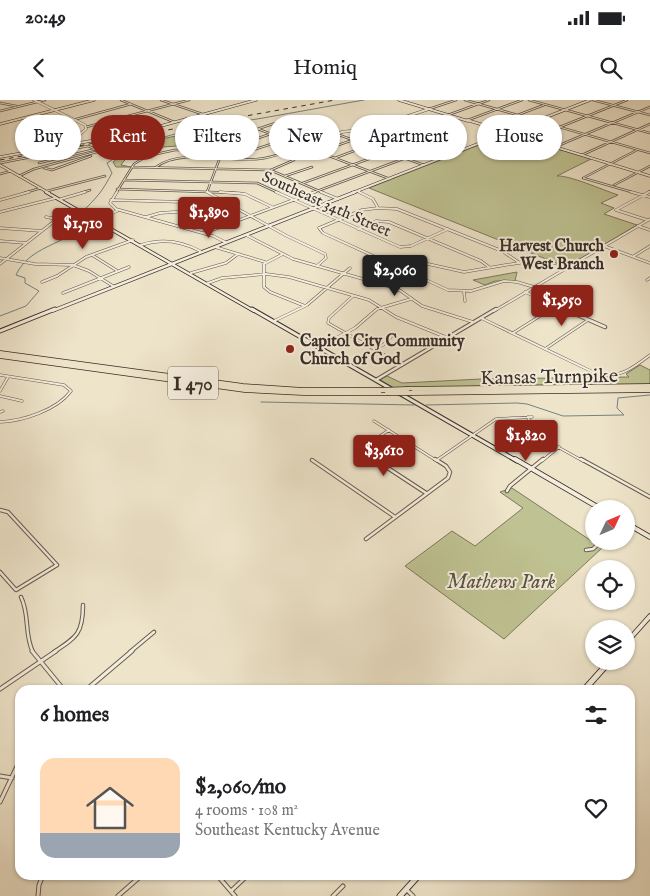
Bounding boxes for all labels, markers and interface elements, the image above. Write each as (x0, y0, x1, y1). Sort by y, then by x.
text: 20:49 (25, 6, 66, 30)
icon: back (25, 54, 53, 82)
text: Homiq (293, 54, 357, 82)
icon: search (597, 54, 625, 82)
chip: Buy (15, 115, 81, 160)
chip: Rent (91, 115, 165, 160)
chip: Filters (175, 115, 259, 160)
chip: New (269, 115, 340, 160)
chip: Apartment (350, 115, 467, 160)
chip: House (477, 115, 562, 160)
street label: Southeast 34th Street (259, 167, 394, 242)
pin: $1,890 (168, 196, 250, 239)
text: $1,890 (189, 203, 229, 223)
pin: $1,710 (42, 208, 124, 250)
text: $1,710 (63, 214, 103, 234)
place label: Harvest Church West Branch (499, 237, 604, 275)
marker: Harvest Church West Branch (608, 248, 620, 260)
pin: $2,060 (354, 254, 436, 297)
text: $2,060 (373, 261, 417, 281)
pin: $1,950 (521, 284, 603, 327)
text: $1,950 (542, 291, 582, 311)
place label: Capitol City Community Church of God (300, 332, 466, 370)
marker: Capitol City Community Church of God (284, 343, 296, 355)
street label: Kansas Turnpike (480, 364, 618, 391)
road number: I 470 (168, 366, 218, 400)
pin: $1,820 (485, 420, 567, 462)
text: $1,820 (506, 426, 546, 446)
pin: $3,610 (343, 434, 425, 477)
text: $3,610 (364, 441, 404, 461)
north arrow (585, 500, 635, 550)
map controls (585, 500, 635, 670)
button: locate (585, 560, 635, 610)
park label: Mathews Park (447, 570, 555, 595)
button: layers (585, 620, 635, 670)
icon: filters (582, 701, 610, 729)
text: 6 homes (40, 702, 109, 729)
text: $2,060/mo (195, 774, 286, 801)
icon: home (80, 778, 140, 838)
icon: heart (582, 794, 610, 822)
text: 4 rooms · 108 m² (195, 801, 298, 821)
text: Southeast Kentucky Avenue (195, 821, 380, 841)

